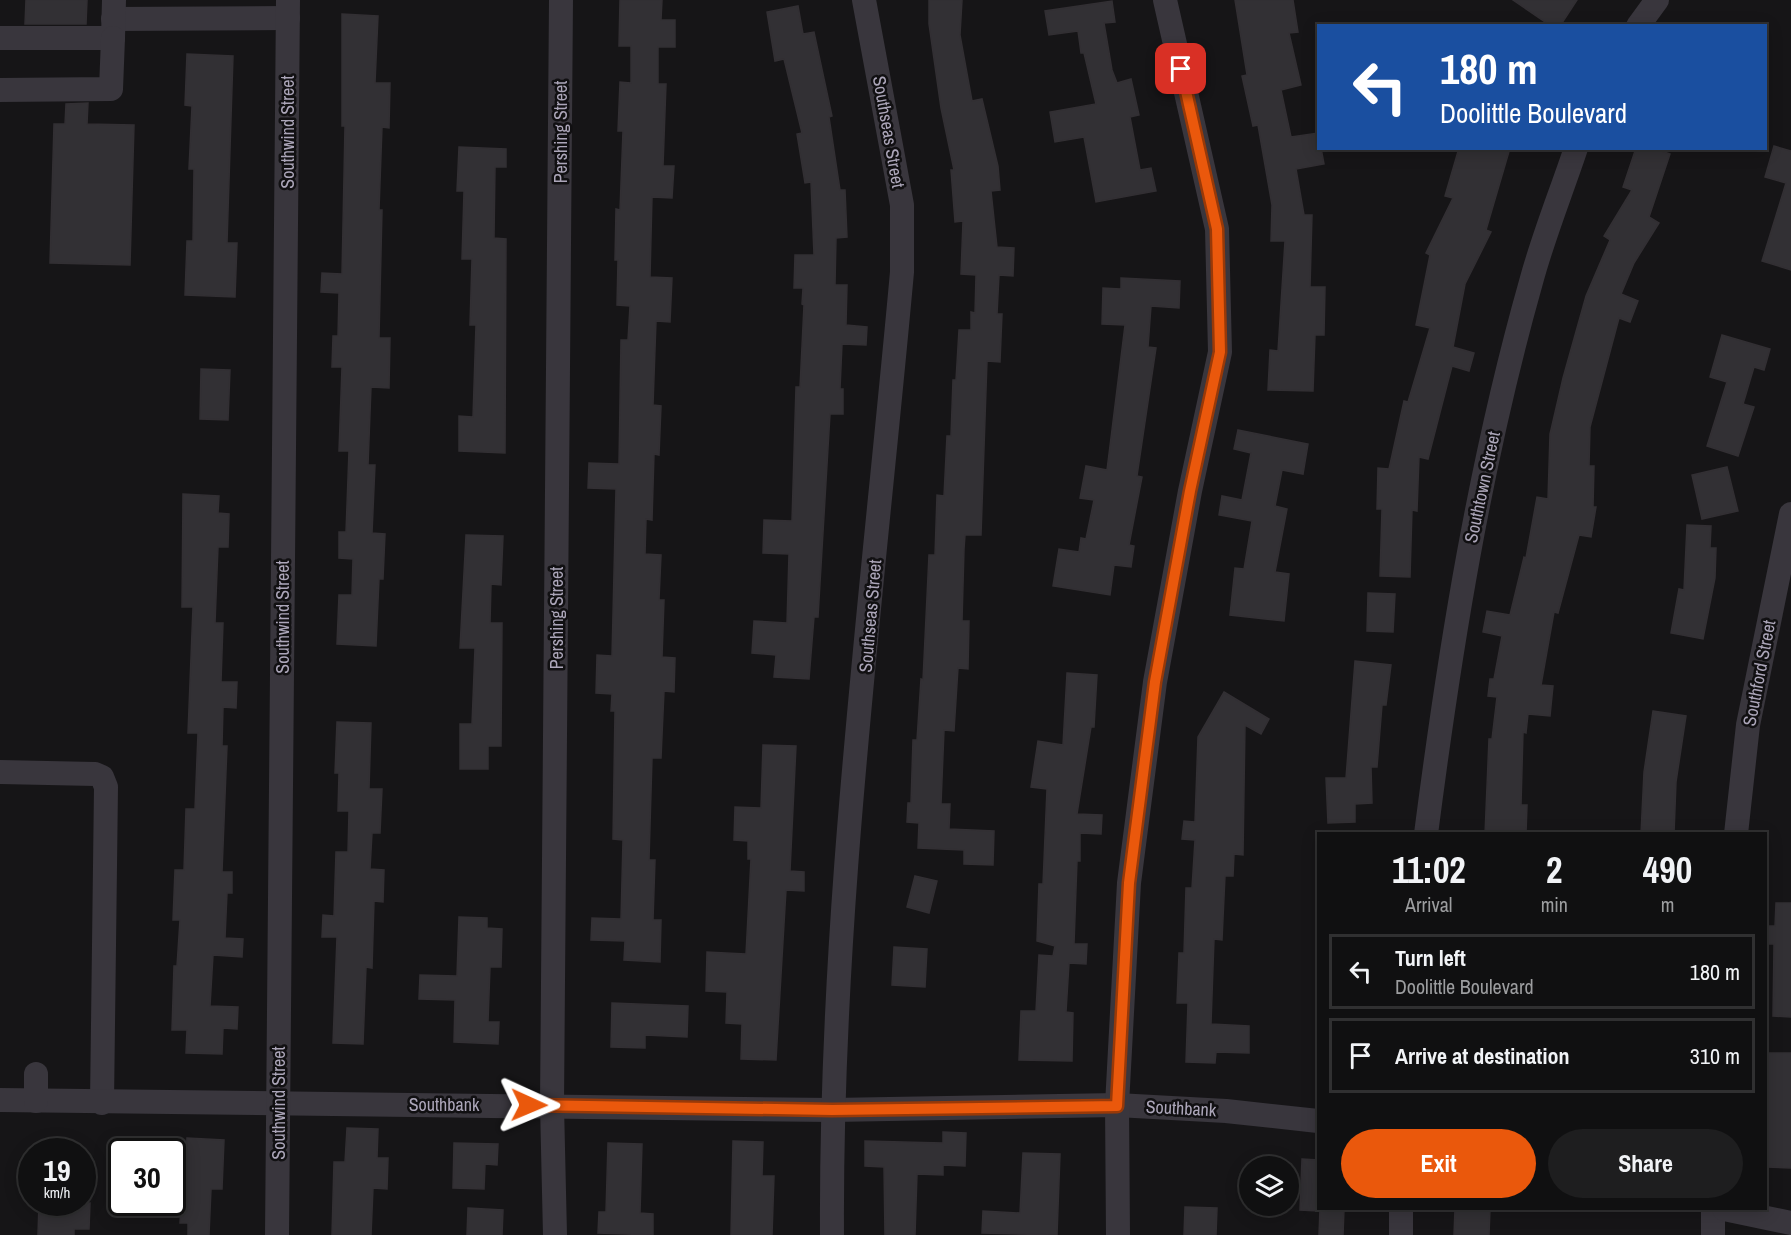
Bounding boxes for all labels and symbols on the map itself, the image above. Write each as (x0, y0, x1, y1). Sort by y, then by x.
pin (1155, 43, 1206, 94)
street label: Southseas Street (867, 74, 911, 190)
street label: Southwind Street (275, 75, 300, 189)
street label: Pershing Street (548, 81, 573, 183)
street label: Southtown Street (1458, 429, 1506, 545)
street label: Southseas Street (853, 559, 887, 673)
street label: Southwind Street (270, 560, 295, 674)
street label: Pershing Street (544, 567, 569, 669)
street label: Southford Street (1736, 618, 1782, 728)
street label: Southwind Street (266, 1046, 291, 1160)
position arrow (497, 1073, 561, 1137)
street label: Southbank (409, 1092, 480, 1117)
street label: Southbank (1145, 1094, 1218, 1122)
speed limit sign: 30 (108, 1138, 186, 1216)

